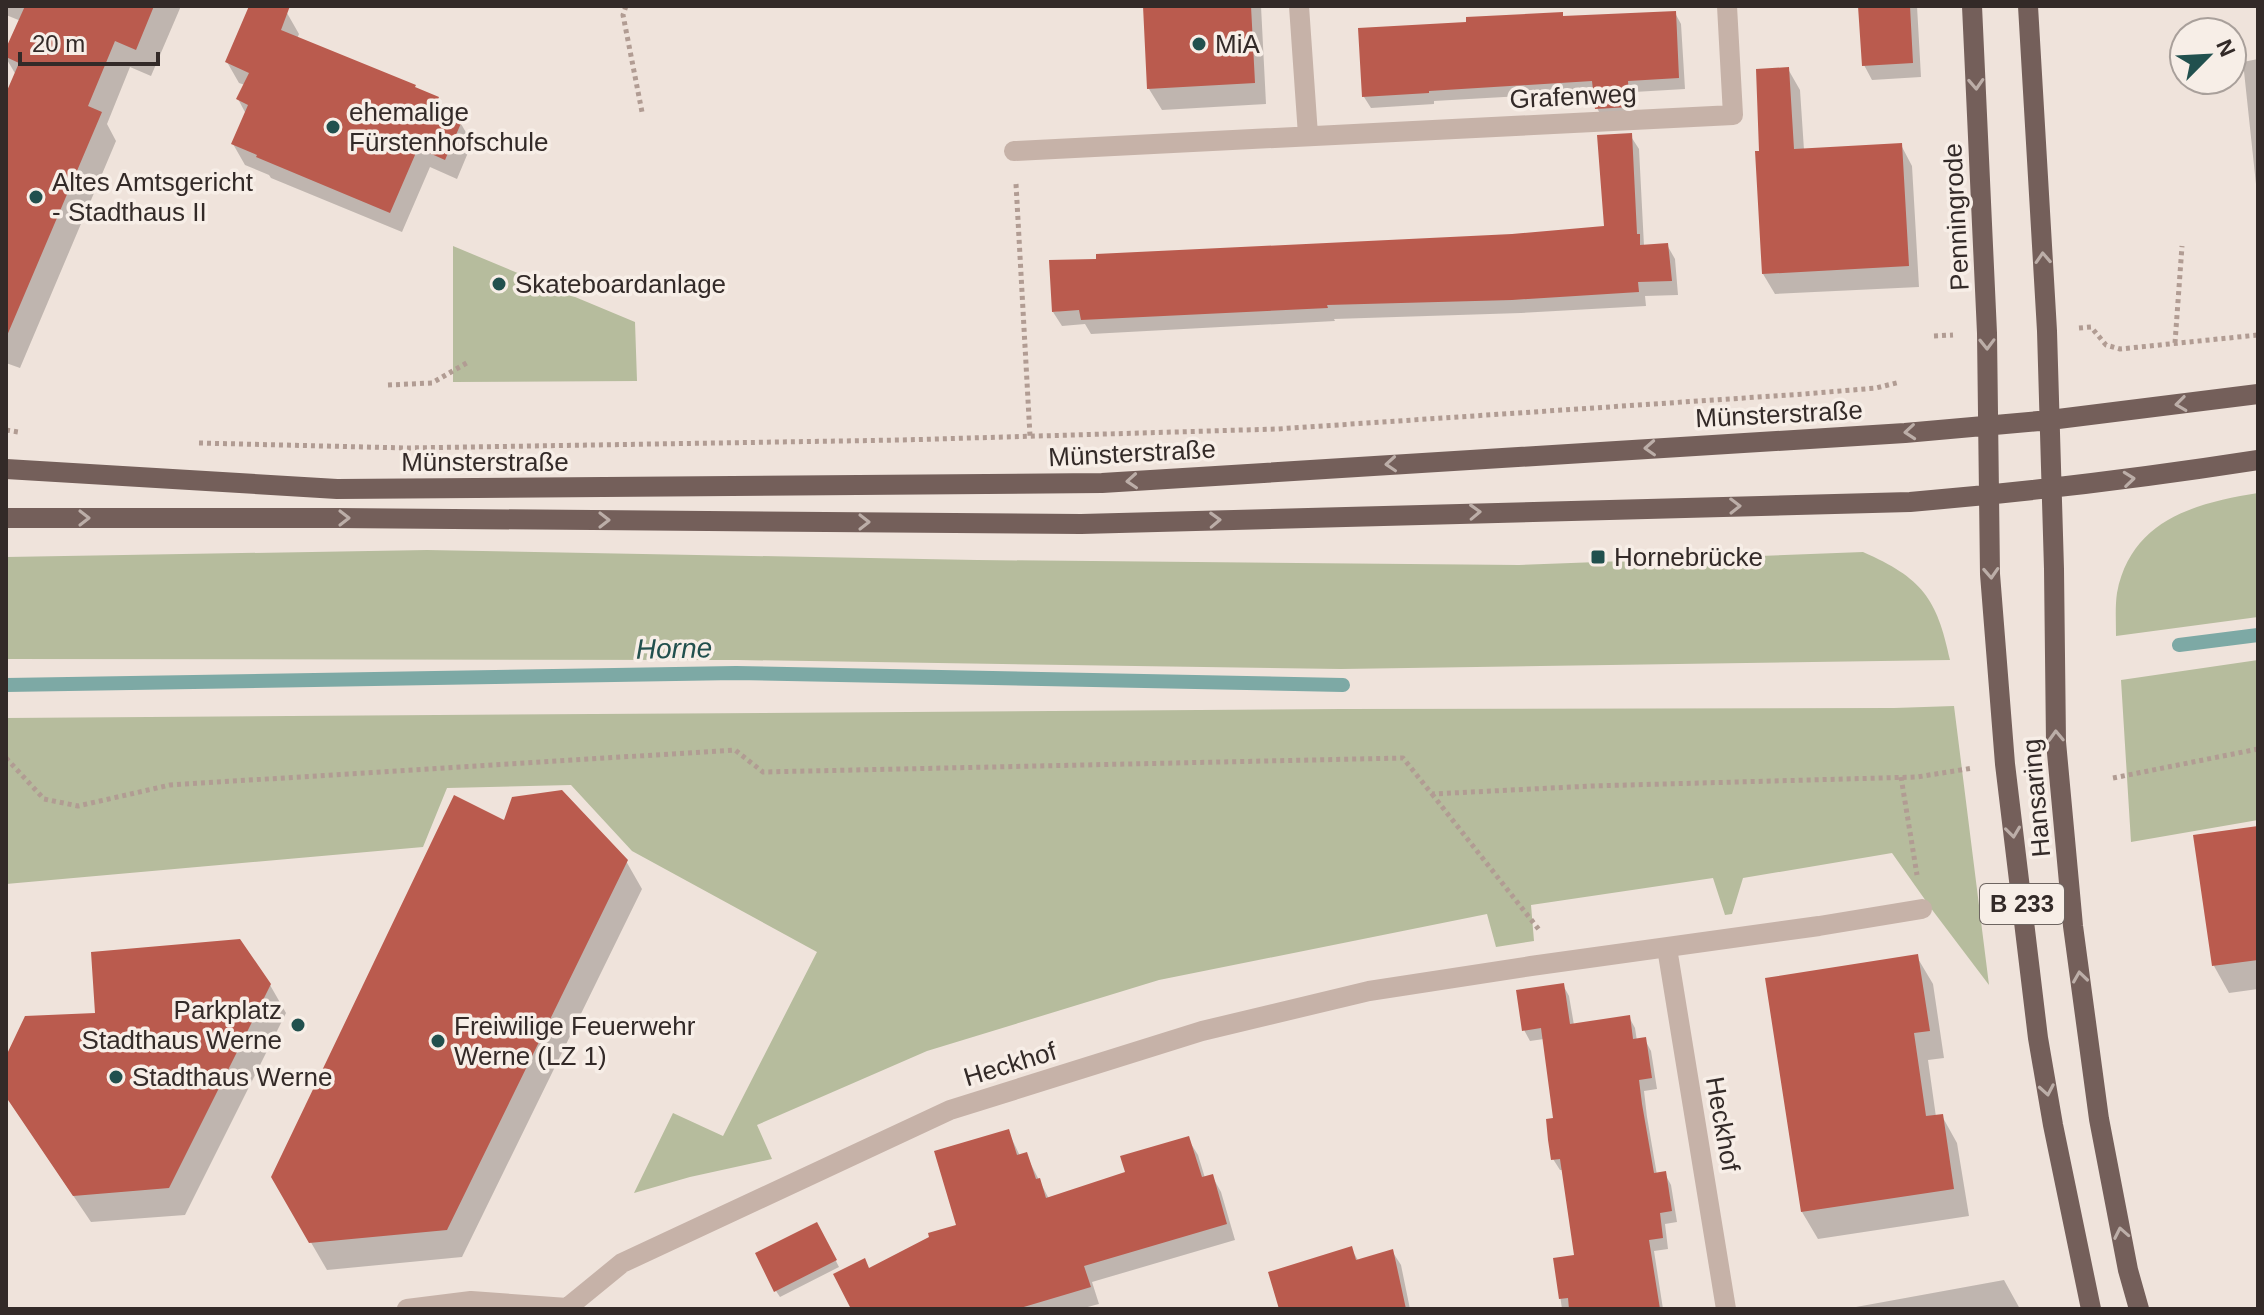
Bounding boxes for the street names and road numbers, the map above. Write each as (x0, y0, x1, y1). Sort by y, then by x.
street label: Grafenweg (1509, 78, 1637, 114)
street label: Penningrode (1937, 143, 1975, 291)
street label: Münsterstraße (1695, 395, 1863, 433)
street label: Münsterstraße (1048, 434, 1216, 472)
street label: Münsterstraße (401, 447, 569, 477)
street label: Hansaring (2016, 738, 2056, 858)
road number: B 233 (1980, 884, 2064, 924)
street label: Heckhof (960, 1035, 1061, 1092)
street label: Heckhof (1700, 1074, 1746, 1174)

